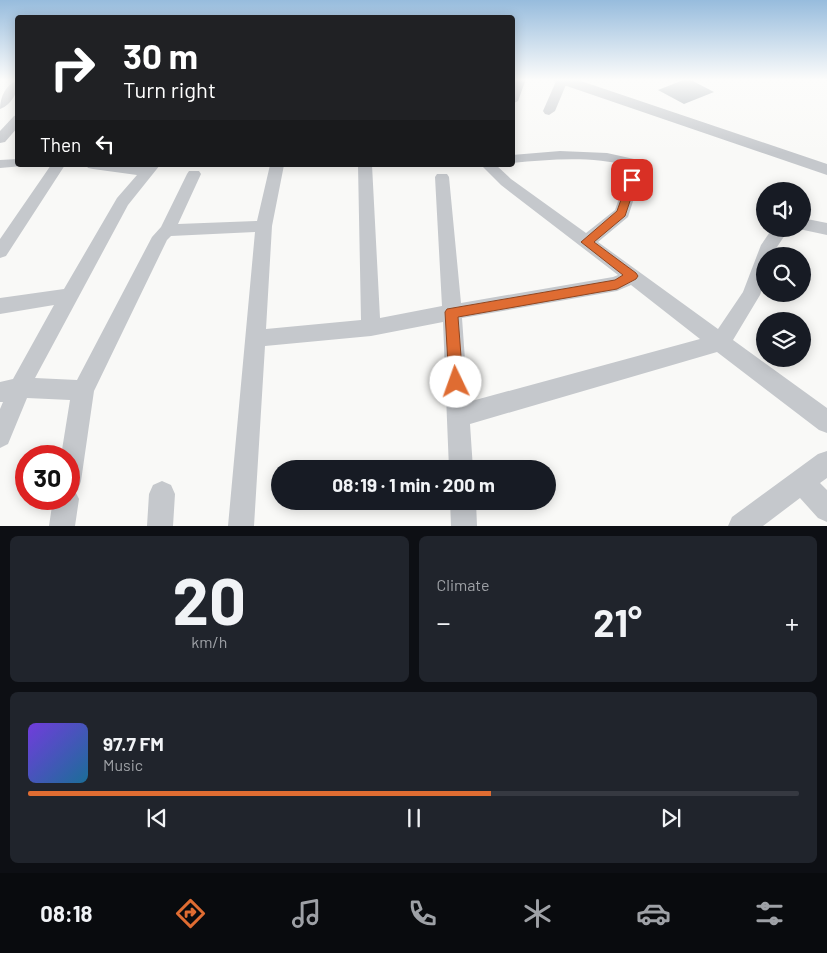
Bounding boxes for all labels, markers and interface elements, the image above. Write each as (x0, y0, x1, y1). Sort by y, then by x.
text: 30 m (123, 34, 198, 76)
icon: right (40, 35, 105, 100)
text: Turn right (123, 76, 216, 102)
icon: left (91, 130, 119, 158)
text: Then (40, 133, 81, 156)
pin (611, 159, 653, 201)
icon: arrive (618, 166, 646, 194)
map controls (756, 182, 811, 367)
button: sound (756, 182, 811, 237)
button: search (756, 247, 811, 302)
button: layers (756, 312, 811, 367)
position arrow (429, 355, 481, 407)
speed limit sign: 30 (15, 445, 80, 510)
text: 08:19 · 1 min · 200 m (332, 473, 495, 496)
text: 20 (173, 560, 246, 638)
text: Climate (437, 575, 489, 594)
text: 21° (593, 599, 642, 645)
text: − (437, 605, 451, 639)
text: + (785, 605, 799, 639)
text: km/h (191, 632, 227, 651)
text: 97.7 FM (103, 732, 164, 755)
text: Music (103, 755, 143, 774)
icon: previous (143, 804, 171, 832)
icon: pause (400, 804, 428, 832)
icon: next (657, 804, 685, 832)
icon: directions (173, 896, 208, 931)
icon: music (289, 896, 324, 931)
icon: phone (405, 896, 440, 931)
icon: climate (520, 896, 555, 931)
icon: car (636, 896, 671, 931)
icon: filters (752, 896, 787, 931)
text: 08:18 (40, 900, 92, 926)

